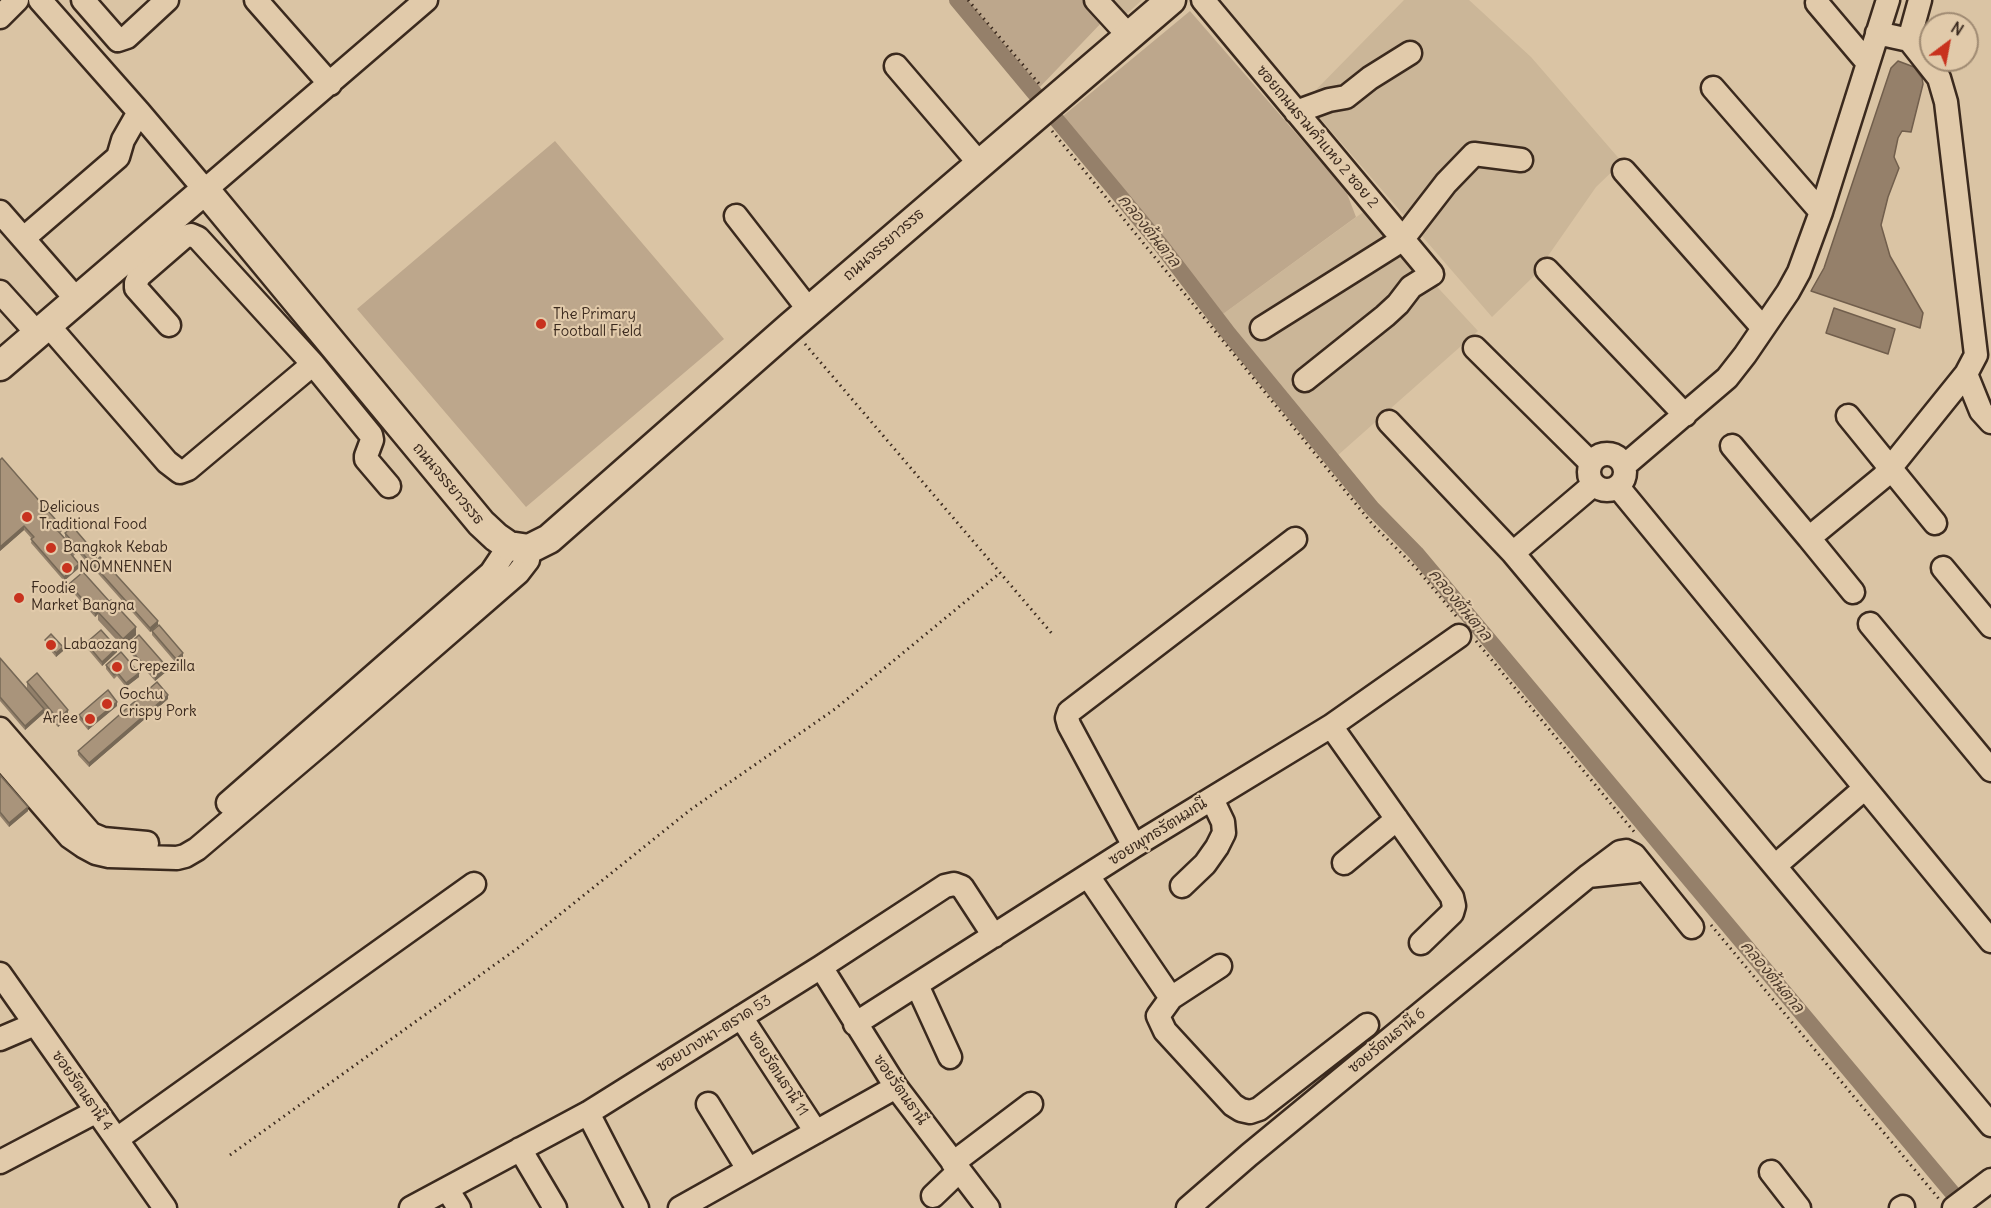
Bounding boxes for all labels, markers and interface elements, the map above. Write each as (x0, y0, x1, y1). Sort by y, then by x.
north arrow (1919, 12, 1979, 72)
text: N (1947, 17, 1967, 40)
street label: ซอยถนนรามคำแหง 2 ซอย 2 (1252, 62, 1382, 212)
water label: คลองต้นตาล (1114, 191, 1184, 271)
street label: ถนนจรรยาวรรธ (840, 205, 928, 285)
place label: The Primary Football Field (553, 306, 642, 341)
marker: The Primary Football Field (534, 317, 548, 331)
street label: ถนนจรรยาวรรธ (409, 439, 487, 529)
place label: Delicious Traditional Food (39, 499, 147, 534)
marker: Delicious Traditional Food (20, 510, 34, 524)
place label: Bangkok Kebab (63, 539, 168, 557)
marker: Bangkok Kebab (44, 541, 58, 555)
place label: NOMNENNEN (79, 559, 172, 577)
marker: NOMNENNEN (60, 561, 74, 575)
water label: คลองต้นตาล (1424, 565, 1496, 645)
place label: Foodie Market Bangna (31, 580, 135, 615)
marker: Foodie Market Bangna (12, 591, 26, 605)
place label: Labaozang (63, 636, 137, 654)
marker: Labaozang (44, 638, 58, 652)
place label: Crepezilla (129, 658, 195, 676)
marker: Crepezilla (110, 660, 124, 674)
place label: Gochu Crispy Pork (119, 686, 197, 721)
marker: Gochu Crispy Pork (100, 697, 114, 711)
place label: Arlee (43, 710, 78, 728)
marker: Arlee (83, 712, 97, 726)
street label: ซอยพุทธรัตนมณี (1105, 795, 1211, 869)
water label: คลองต้นตาล (1736, 937, 1808, 1017)
street label: ซอยบางนา-ตราด 53 (653, 991, 775, 1077)
street label: ซอยรัตนธานี 6 (1345, 1004, 1429, 1078)
street label: ซอยรัตนธานี 11 (744, 1028, 812, 1120)
street label: ซอยรัตนธานี 4 (48, 1047, 116, 1135)
street label: ซอยรัตนธานี (869, 1051, 931, 1129)

